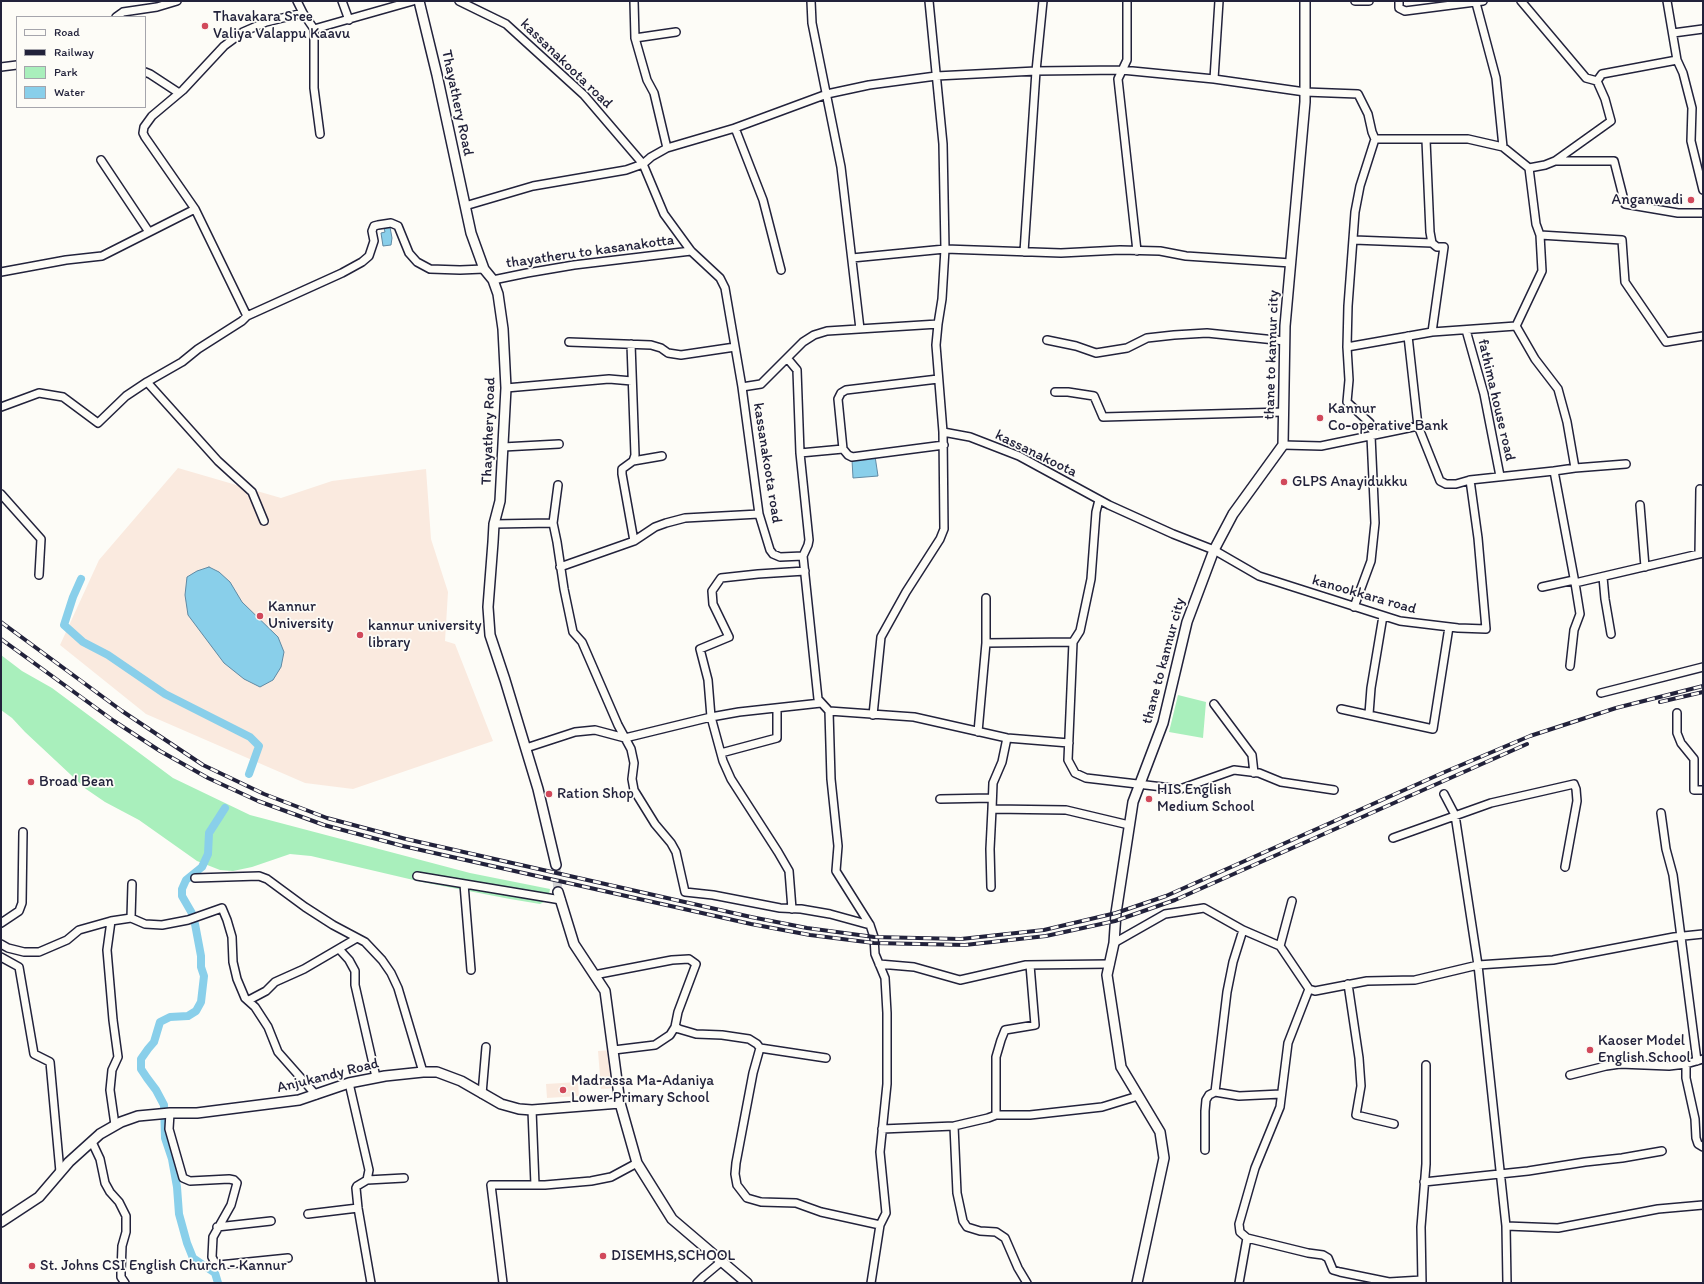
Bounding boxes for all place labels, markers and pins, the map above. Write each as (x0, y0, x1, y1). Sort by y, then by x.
place label: Thavakara Sree Valiya Valappu Kaavu (213, 8, 350, 43)
marker: Thavakara Sree Valiya Valappu Kaavu (200, 21, 210, 31)
place label: Anganwadi (1612, 191, 1683, 209)
marker: Anganwadi (1686, 195, 1696, 205)
place label: Kannur Co-operative Bank (1328, 400, 1448, 435)
marker: Kannur Co-operative Bank (1315, 413, 1325, 423)
place label: GLPS Anayidukku (1292, 473, 1407, 491)
marker: GLPS Anayidukku (1279, 477, 1289, 487)
place label: Kannur University (268, 598, 333, 633)
marker: Kannur University (255, 611, 265, 621)
place label: kannur university library (368, 617, 482, 652)
marker: kannur university library (355, 630, 365, 640)
place label: Broad Bean (39, 773, 114, 791)
marker: Broad Bean (26, 777, 36, 787)
place label: HIS English Medium School (1157, 781, 1255, 816)
place label: Ration Shop (557, 785, 634, 803)
marker: Ration Shop (544, 789, 554, 799)
marker: HIS English Medium School (1144, 794, 1154, 804)
place label: Kaoser Model English School (1598, 1032, 1691, 1067)
marker: Kaoser Model English School (1585, 1045, 1595, 1055)
place label: Madrassa Ma-Adaniya Lower Primary School (571, 1072, 714, 1107)
marker: Madrassa Ma-Adaniya Lower Primary School (558, 1085, 568, 1095)
place label: DISEMHS,SCHOOL (611, 1247, 735, 1265)
marker: DISEMHS,SCHOOL (598, 1251, 608, 1261)
place label: St. Johns CSI English Church - Kannur (40, 1257, 287, 1275)
marker: St. Johns CSI English Church - Kannur (27, 1261, 37, 1271)

